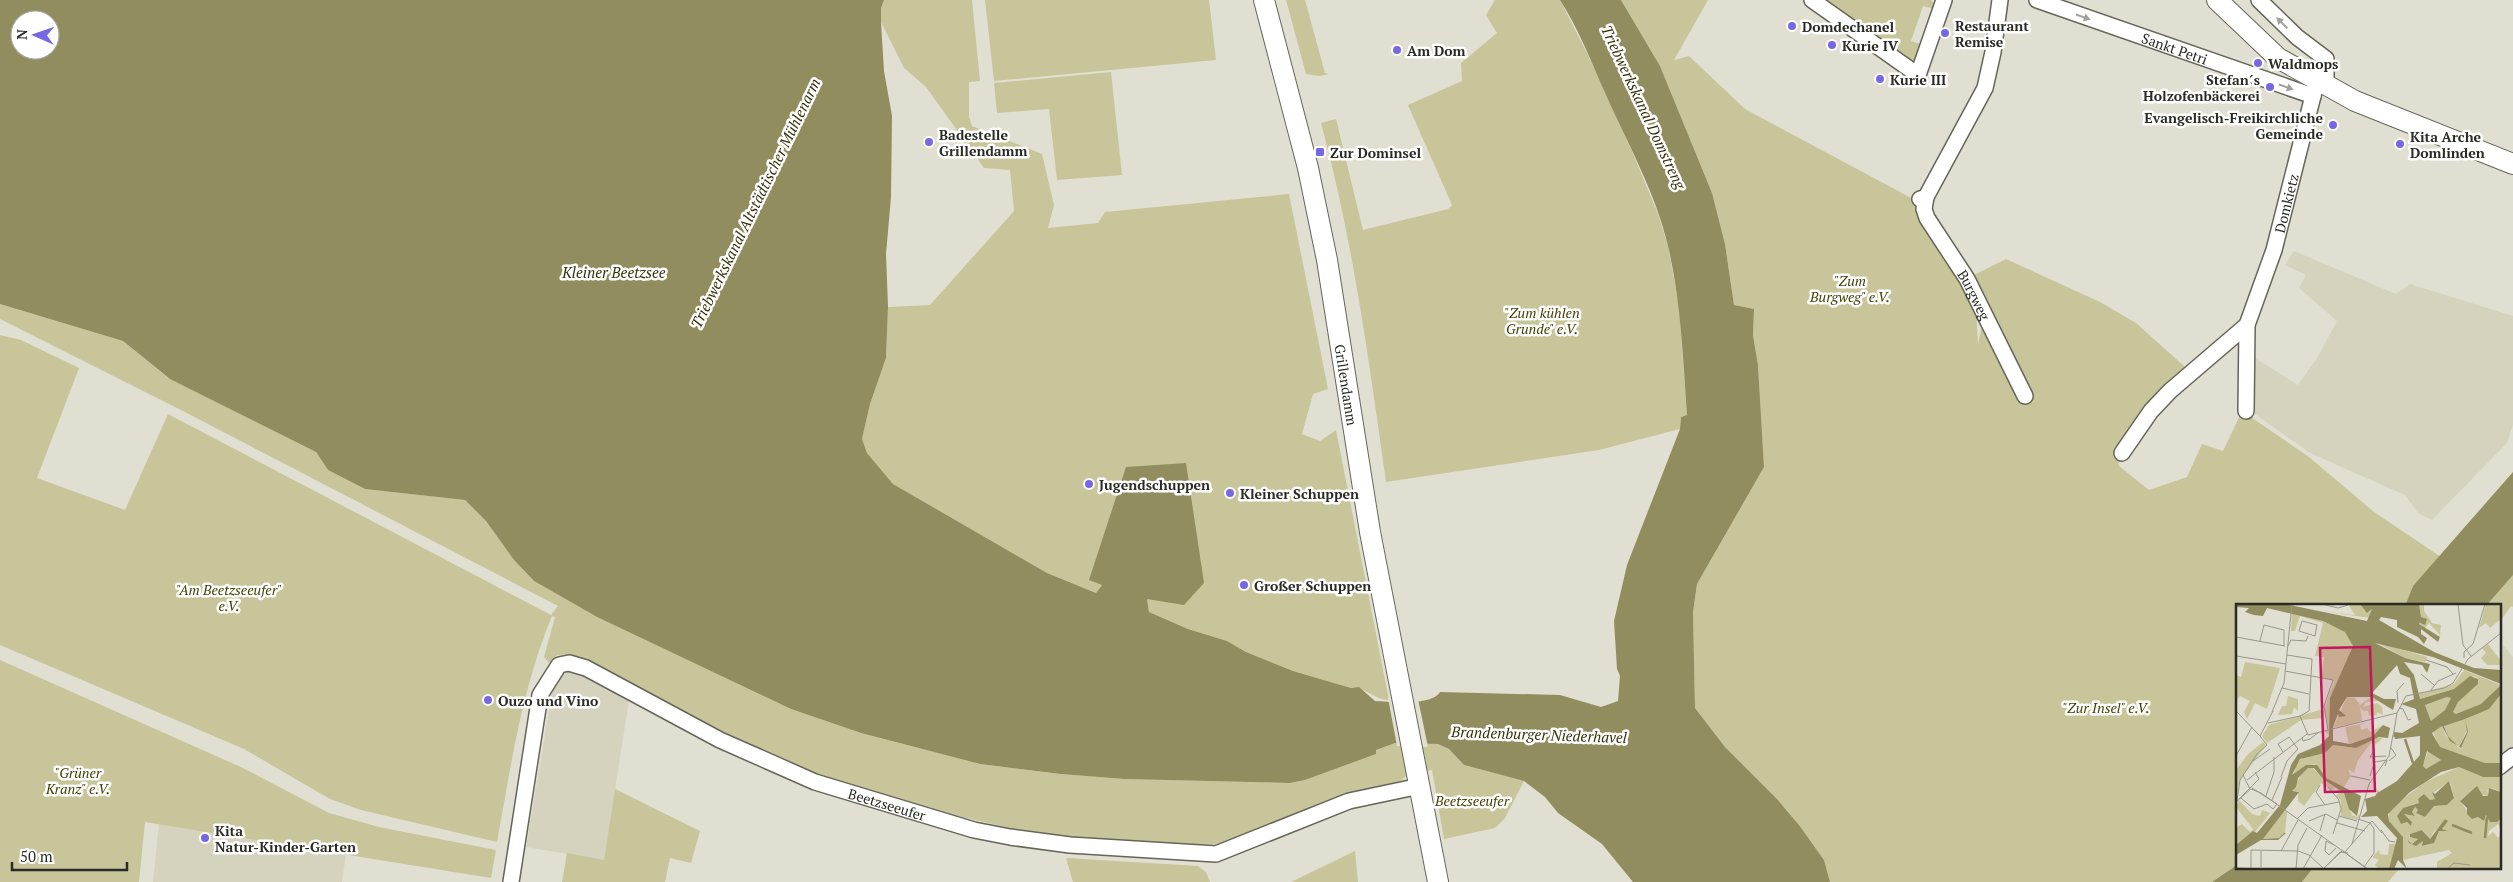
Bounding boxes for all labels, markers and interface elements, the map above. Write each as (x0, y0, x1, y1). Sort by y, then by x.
north arrow (10, 10, 60, 60)
one-way arrow (2076, 13, 2091, 21)
place label: Restaurant Remise (1955, 16, 2029, 51)
place label: Domdechanel (1802, 17, 1895, 36)
one-way arrow (2276, 17, 2288, 29)
marker: Domdechanel (1786, 20, 1798, 32)
water label: Triebwerkskanal Domstreng (1597, 22, 1692, 194)
marker: Restaurant Remise (1939, 27, 1951, 39)
street label: Sankt Petri (2139, 28, 2210, 68)
text: N (12, 29, 31, 40)
place label: Kurie IV (1842, 36, 1899, 55)
marker: Kurie IV (1826, 39, 1838, 51)
place label: Am Dom (1407, 41, 1466, 60)
marker: Am Dom (1391, 44, 1403, 56)
place label: Waldmops (2268, 54, 2338, 73)
marker: Waldmops (2252, 57, 2264, 69)
place label: Kurie III (1890, 70, 1946, 89)
place label: Stefan´s Holzofenbäckerei (2143, 70, 2260, 105)
marker: Kurie III (1874, 73, 1886, 85)
water label: Triebwerkskanal Altstädtischer Mühlenarm (686, 75, 824, 331)
marker: Stefan´s Holzofenbäckerei (2264, 81, 2276, 93)
one-way arrow (2279, 84, 2294, 91)
place label: Evangelisch-Freikirchliche Gemeinde (2144, 108, 2323, 143)
marker: Evangelisch-Freikirchliche Gemeinde (2327, 119, 2339, 131)
place label: Badestelle Grillendamm (939, 125, 1028, 160)
place label: Kita Arche Domlinden (2410, 127, 2485, 162)
marker: Badestelle Grillendamm (923, 136, 935, 148)
marker: Kita Arche Domlinden (2394, 138, 2406, 150)
place label: Zur Dominsel (1330, 143, 1421, 162)
marker: Zur Dominsel (1314, 146, 1326, 158)
street label: Domkietz (2269, 171, 2302, 235)
water label: Kleiner Beetzsee (561, 262, 666, 282)
street label: Burgweg (1954, 266, 1995, 324)
park label: "Zum Burgweg" e.V. (1809, 271, 1890, 306)
park label: "Zum kühlen Grunde" e.V. (1504, 303, 1580, 338)
street label: Grillendamm (1331, 343, 1363, 427)
place label: Jugendschuppen (1099, 475, 1210, 494)
marker: Jugendschuppen (1083, 478, 1095, 490)
place label: Kleiner Schuppen (1240, 484, 1359, 503)
marker: Kleiner Schuppen (1224, 487, 1236, 499)
place label: Großer Schuppen (1254, 576, 1371, 595)
marker: Großer Schuppen (1238, 579, 1250, 591)
park label: "Am Beetzseeufer" e.V. (176, 580, 282, 615)
inset map (2236, 604, 2500, 870)
place label: Ouzo und Vino (498, 691, 598, 710)
marker: Ouzo und Vino (482, 694, 494, 706)
park label: "Zur Insel" e.V. (2063, 698, 2149, 717)
water label: Brandenburger Niederhavel (1450, 721, 1628, 747)
park label: "Grüner Kranz" e.V. (45, 763, 110, 798)
street label: Beetzseeufer (846, 783, 929, 825)
park label: Beetzseeufer (1434, 791, 1510, 810)
place label: Kita Natur-Kinder-Garten (215, 821, 356, 856)
marker: Kita Natur-Kinder-Garten (199, 832, 211, 844)
scale bar (12, 840, 128, 872)
text: 50 m (20, 846, 53, 866)

